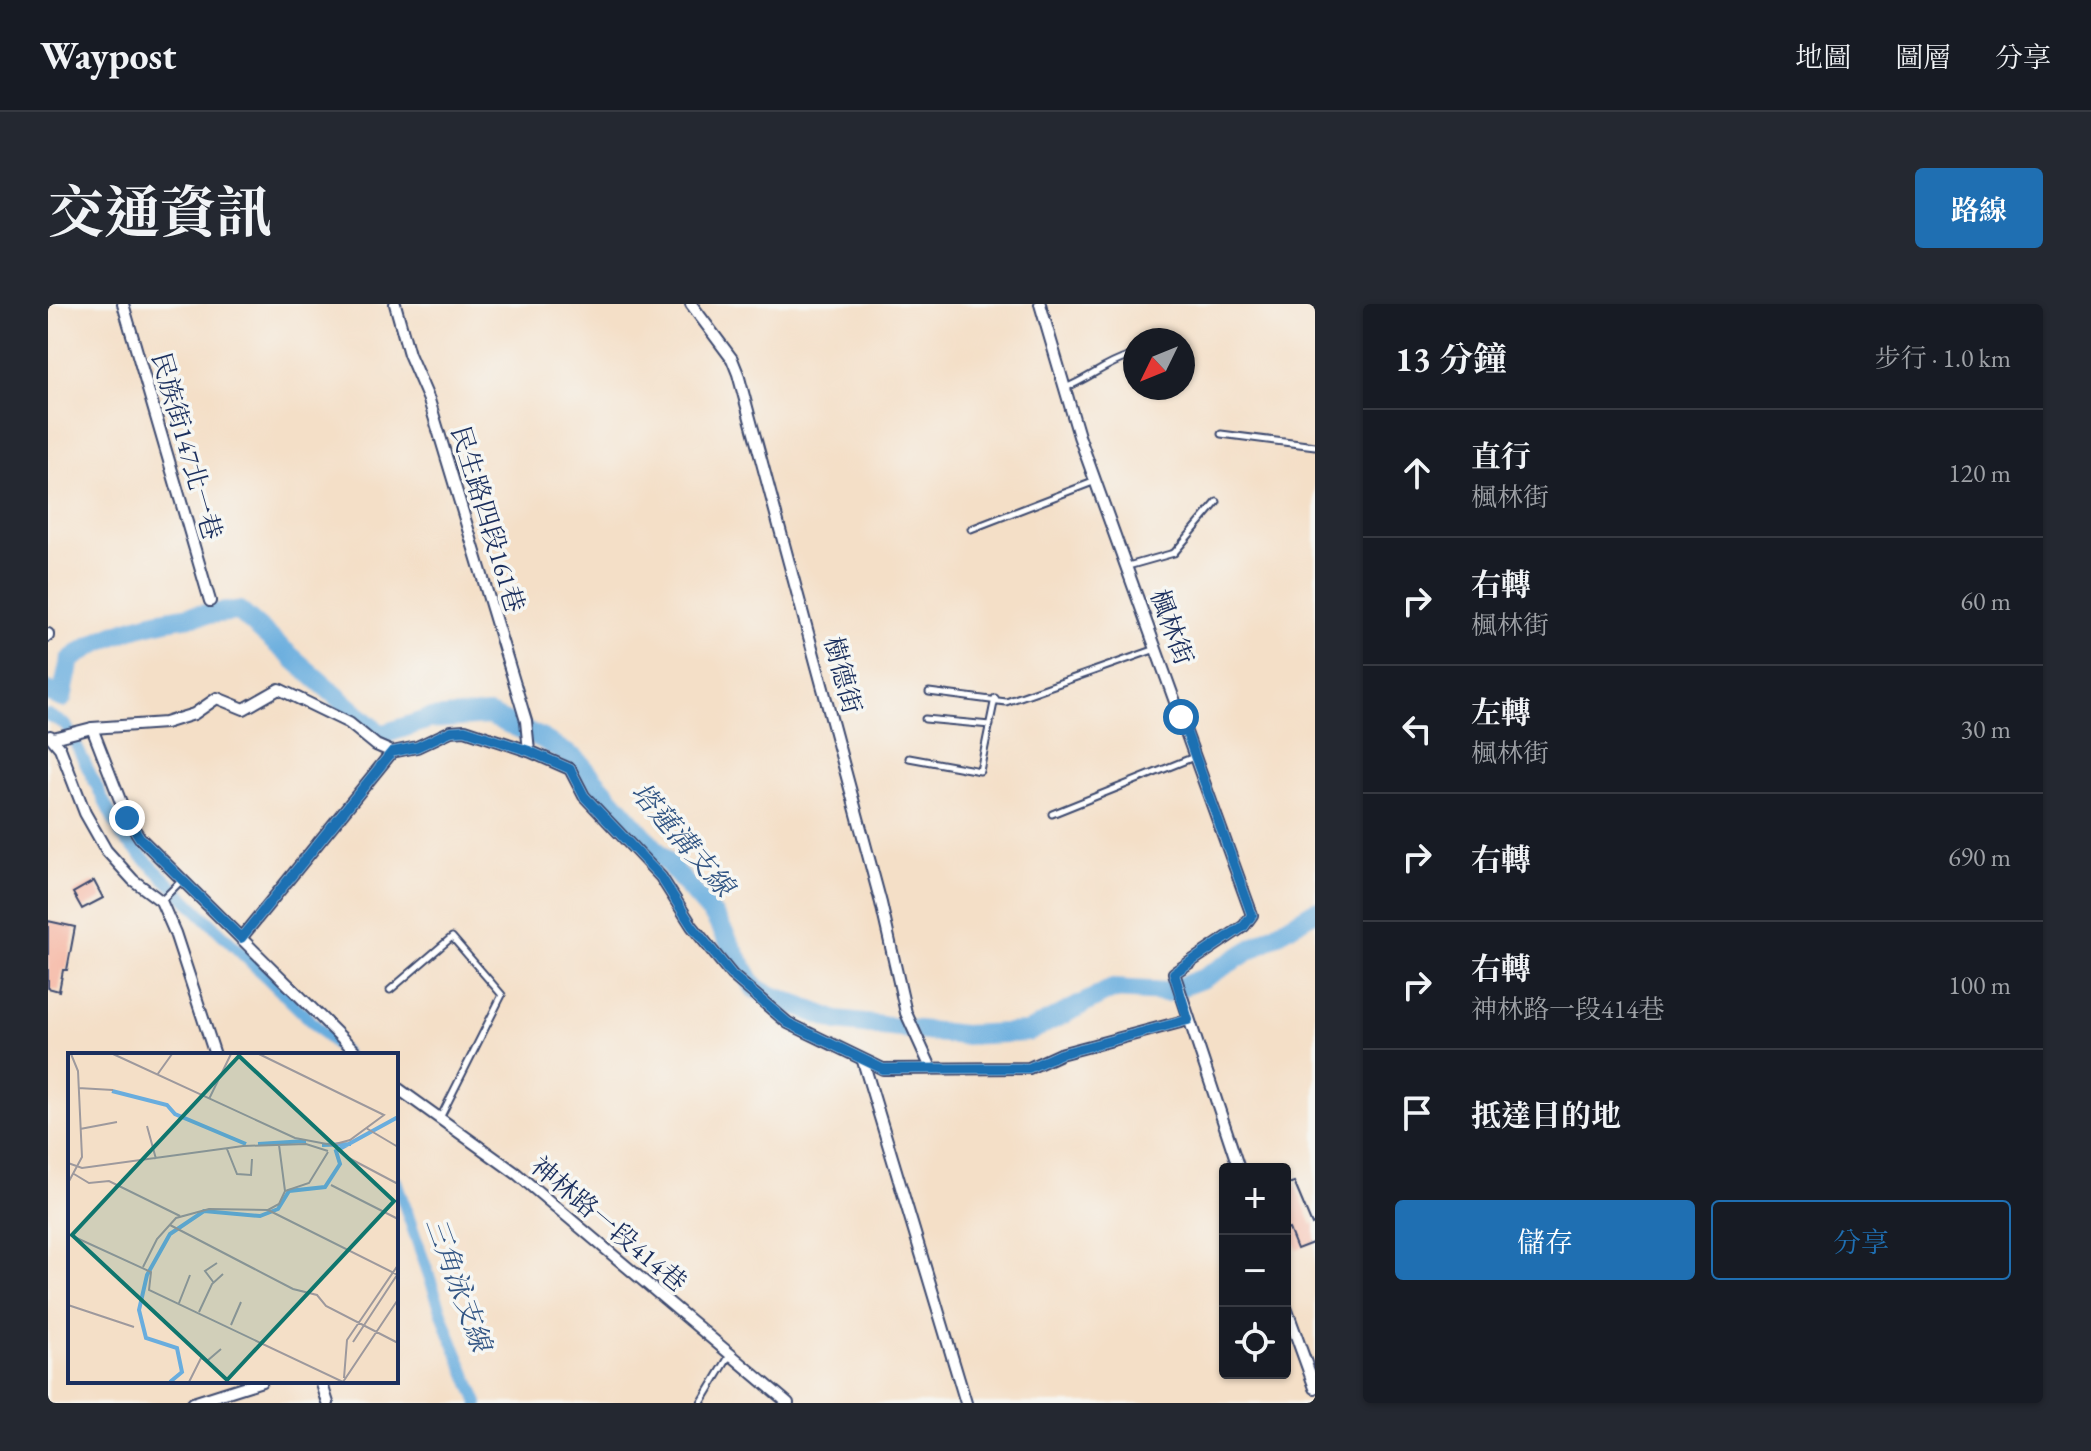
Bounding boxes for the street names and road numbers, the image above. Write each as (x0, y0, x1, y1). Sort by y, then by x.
street label: 民族街147北一巷 (144, 348, 230, 544)
street label: 民生路四段161巷 (443, 422, 533, 616)
street label: 楓林街 (1143, 585, 1201, 669)
street label: 樹德街 (816, 633, 870, 717)
street label: 神林路一段414巷 (524, 1149, 694, 1299)

